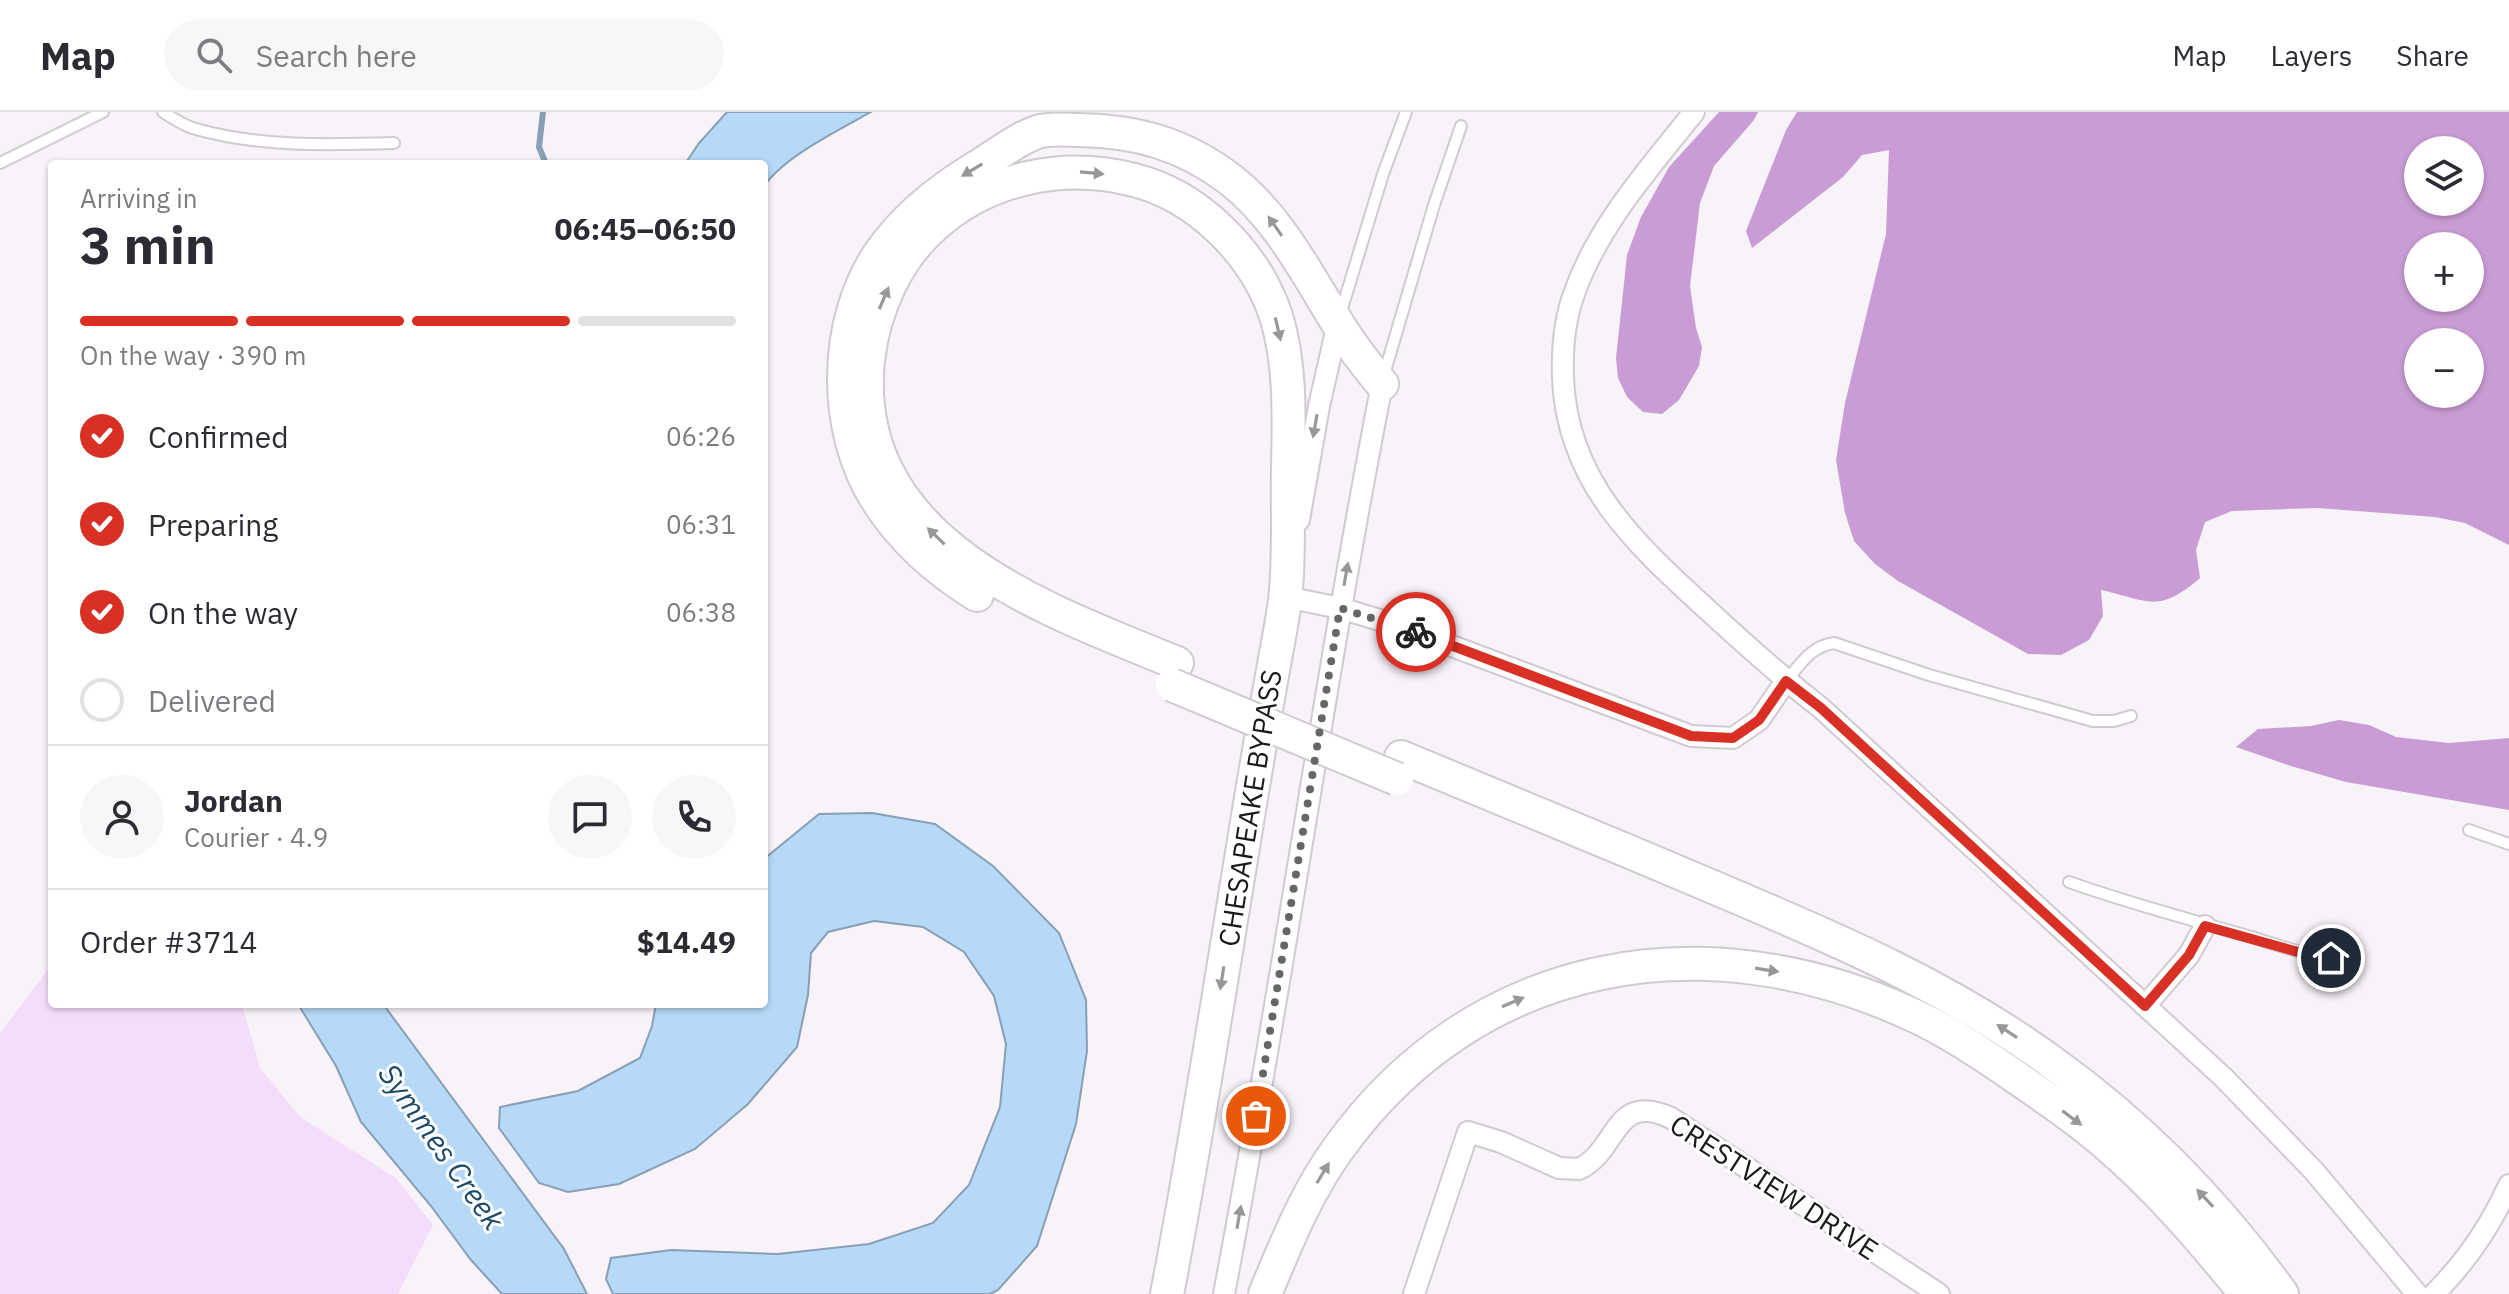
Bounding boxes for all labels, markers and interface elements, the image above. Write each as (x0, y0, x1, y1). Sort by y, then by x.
search box (164, 19, 724, 91)
text: Map (40, 31, 116, 80)
icon: search (192, 33, 236, 77)
text: Search here (256, 36, 417, 75)
text: Map (2172, 37, 2226, 74)
text: Layers (2270, 37, 2352, 74)
text: Share (2396, 37, 2469, 74)
map controls (2404, 136, 2484, 408)
button: layers (2404, 136, 2484, 216)
one-way arrow (961, 163, 983, 177)
one-way arrow (1080, 166, 1105, 179)
text: Arriving in (80, 181, 197, 215)
text: 06:45–06:50 (555, 209, 736, 248)
text: 3 min (80, 211, 216, 278)
one-way arrow (1268, 216, 1283, 237)
button: + (2404, 232, 2484, 312)
one-way arrow (878, 286, 891, 310)
one-way arrow (1273, 316, 1285, 341)
button: − (2404, 328, 2484, 408)
text: On the way · 390 m (80, 338, 306, 372)
icon: check (80, 414, 124, 458)
one-way arrow (1309, 414, 1321, 439)
text: Confirmed (148, 417, 289, 456)
text: 06:26 (666, 419, 736, 453)
icon: check (80, 502, 124, 546)
text: Preparing (148, 505, 278, 544)
text: 06:31 (666, 507, 736, 541)
one-way arrow (927, 527, 946, 545)
one-way arrow (1340, 561, 1352, 586)
icon: check (80, 590, 124, 634)
courier (1376, 592, 1456, 672)
text: On the way (148, 593, 298, 632)
text: 06:38 (666, 595, 736, 629)
icon: bike (1394, 610, 1438, 654)
street label: CHESAPEAKE BYPASS (1209, 667, 1290, 949)
text: Delivered (148, 681, 276, 720)
button: person (80, 775, 164, 859)
button: chat (548, 775, 632, 859)
button: phone (652, 775, 736, 859)
text: Jordan (184, 781, 283, 820)
text: Courier · 4.9 (184, 820, 328, 854)
text: Order #3714 (80, 922, 257, 961)
text: $14.49 (637, 922, 736, 961)
pin (2297, 924, 2365, 992)
icon: home (2309, 936, 2353, 980)
one-way arrow (1754, 965, 1779, 977)
one-way arrow (1215, 966, 1228, 991)
one-way arrow (1501, 995, 1525, 1008)
one-way arrow (1996, 1024, 2017, 1039)
water label: Symmes Creek (371, 1055, 514, 1237)
pin (1222, 1082, 1290, 1150)
icon: bag (1234, 1094, 1278, 1138)
street label: CRESTVIEW DRIVE (1663, 1105, 1885, 1268)
one-way arrow (2062, 1109, 2082, 1125)
one-way arrow (1315, 1162, 1329, 1184)
one-way arrow (2197, 1189, 2215, 1208)
one-way arrow (1233, 1205, 1245, 1230)

